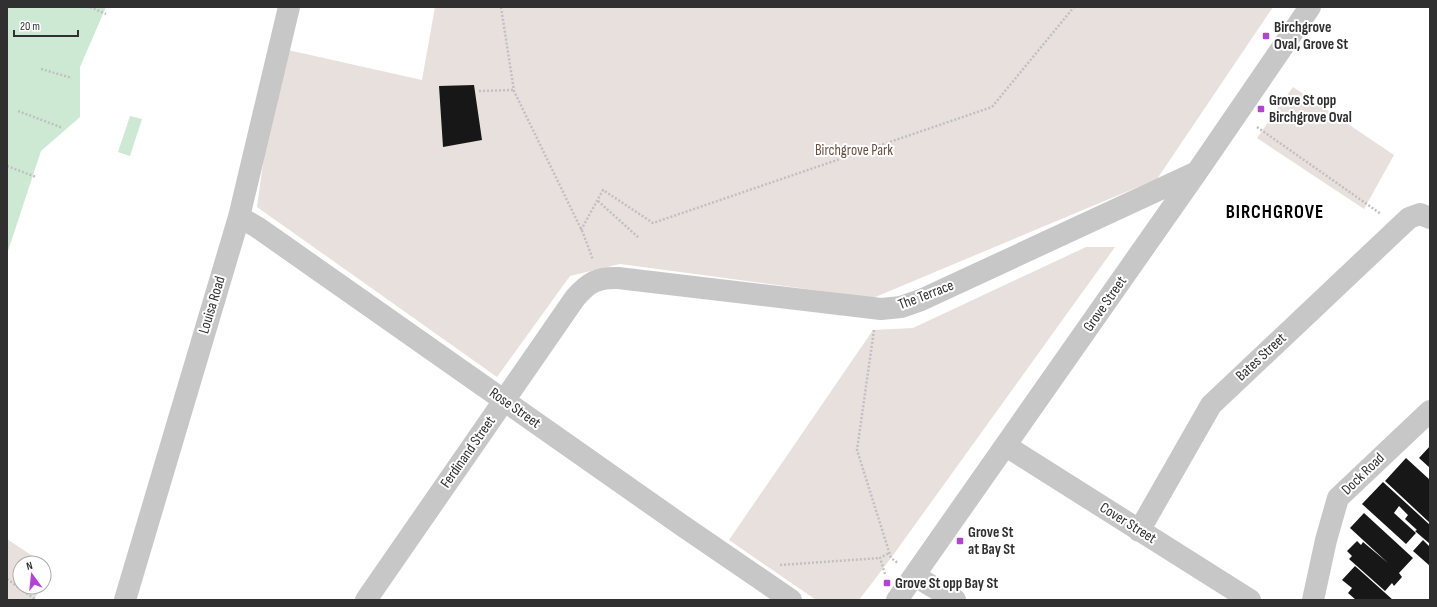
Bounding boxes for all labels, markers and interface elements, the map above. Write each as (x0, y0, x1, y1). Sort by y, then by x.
scale bar (14, 12, 78, 38)
place label: Birchgrove Oval, Grove St (1274, 18, 1348, 54)
text: 20 m (20, 19, 40, 34)
marker: Birchgrove Oval, Grove St (1261, 31, 1271, 41)
place label: Grove St opp Birchgrove Oval (1269, 91, 1352, 127)
marker: Grove St opp Birchgrove Oval (1256, 104, 1266, 114)
park label: Birchgrove Park (815, 141, 893, 160)
district label: BIRCHGROVE (1226, 201, 1324, 224)
street label: Grove Street (1079, 272, 1131, 335)
street label: Louisa Road (194, 274, 230, 336)
street label: The Terrace (895, 276, 957, 314)
street label: Bates Street (1232, 328, 1291, 385)
street label: Rose Street (486, 383, 545, 433)
street label: Ferdinand Street (436, 412, 500, 492)
street label: Dock Road (1337, 449, 1389, 499)
street label: Cover Street (1096, 498, 1160, 548)
place label: Grove St at Bay St (968, 523, 1015, 559)
marker: Grove St at Bay St (955, 536, 965, 546)
north arrow (12, 555, 52, 595)
text: N (25, 559, 34, 573)
place label: Grove St opp Bay St (895, 574, 998, 593)
marker: Grove St opp Bay St (882, 578, 892, 588)

